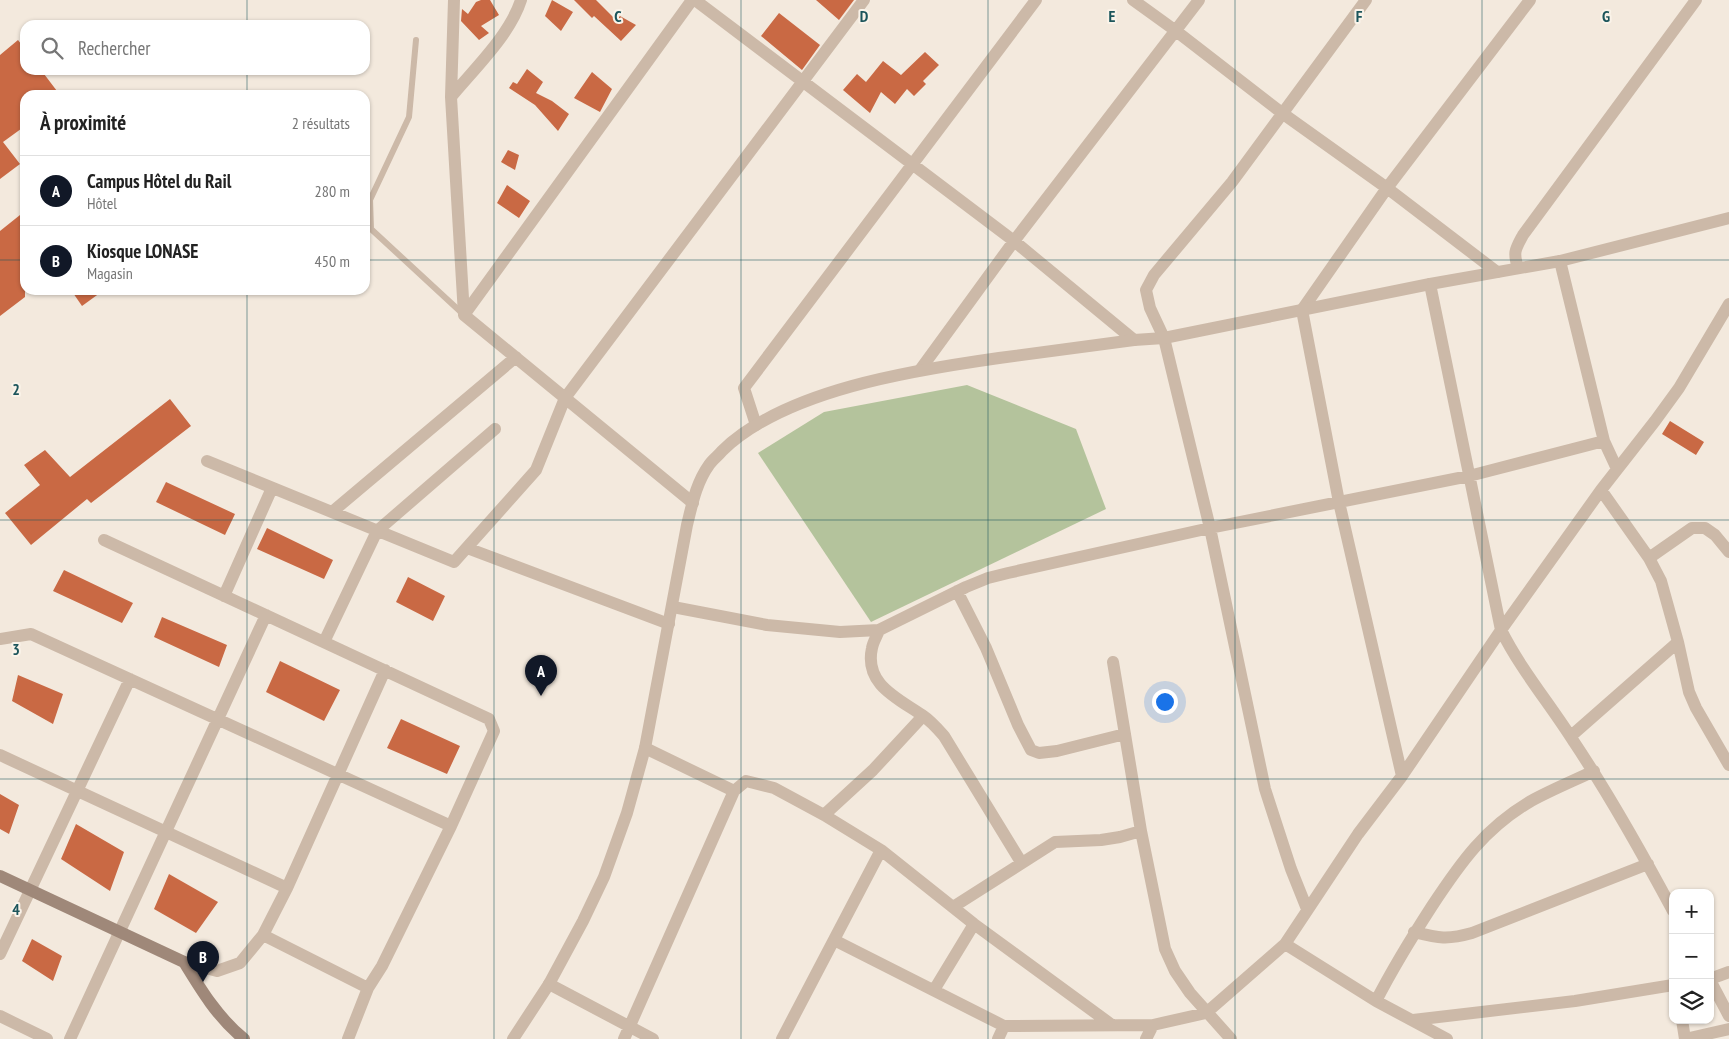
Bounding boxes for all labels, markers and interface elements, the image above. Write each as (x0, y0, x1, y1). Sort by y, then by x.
text: C (614, 6, 622, 26)
text: D (860, 6, 869, 26)
text: E (1109, 6, 1116, 26)
text: F (1356, 6, 1363, 26)
text: G (1602, 6, 1610, 26)
search box (20, 20, 370, 75)
icon: search (38, 34, 66, 62)
text: Rechercher (78, 36, 150, 60)
text: À proximité (40, 109, 126, 136)
text: 2 résultats (292, 113, 350, 133)
text: Campus Hôtel du Rail (87, 169, 231, 193)
text: A (52, 181, 60, 201)
text: 280 m (315, 181, 350, 201)
text: Hôtel (87, 193, 117, 213)
text: Kiosque LONASE (87, 239, 199, 263)
text: B (52, 251, 60, 271)
text: 450 m (315, 251, 350, 271)
text: Magasin (87, 263, 133, 283)
text: 2 (12, 379, 20, 399)
text: 3 (12, 639, 20, 659)
pin: A (525, 655, 557, 696)
your location (1152, 689, 1178, 715)
map controls (1669, 889, 1714, 1024)
button: + (1669, 889, 1714, 934)
text: 4 (12, 899, 20, 919)
button: − (1669, 934, 1714, 979)
pin: B (187, 941, 219, 982)
button: layers (1669, 979, 1714, 1024)

